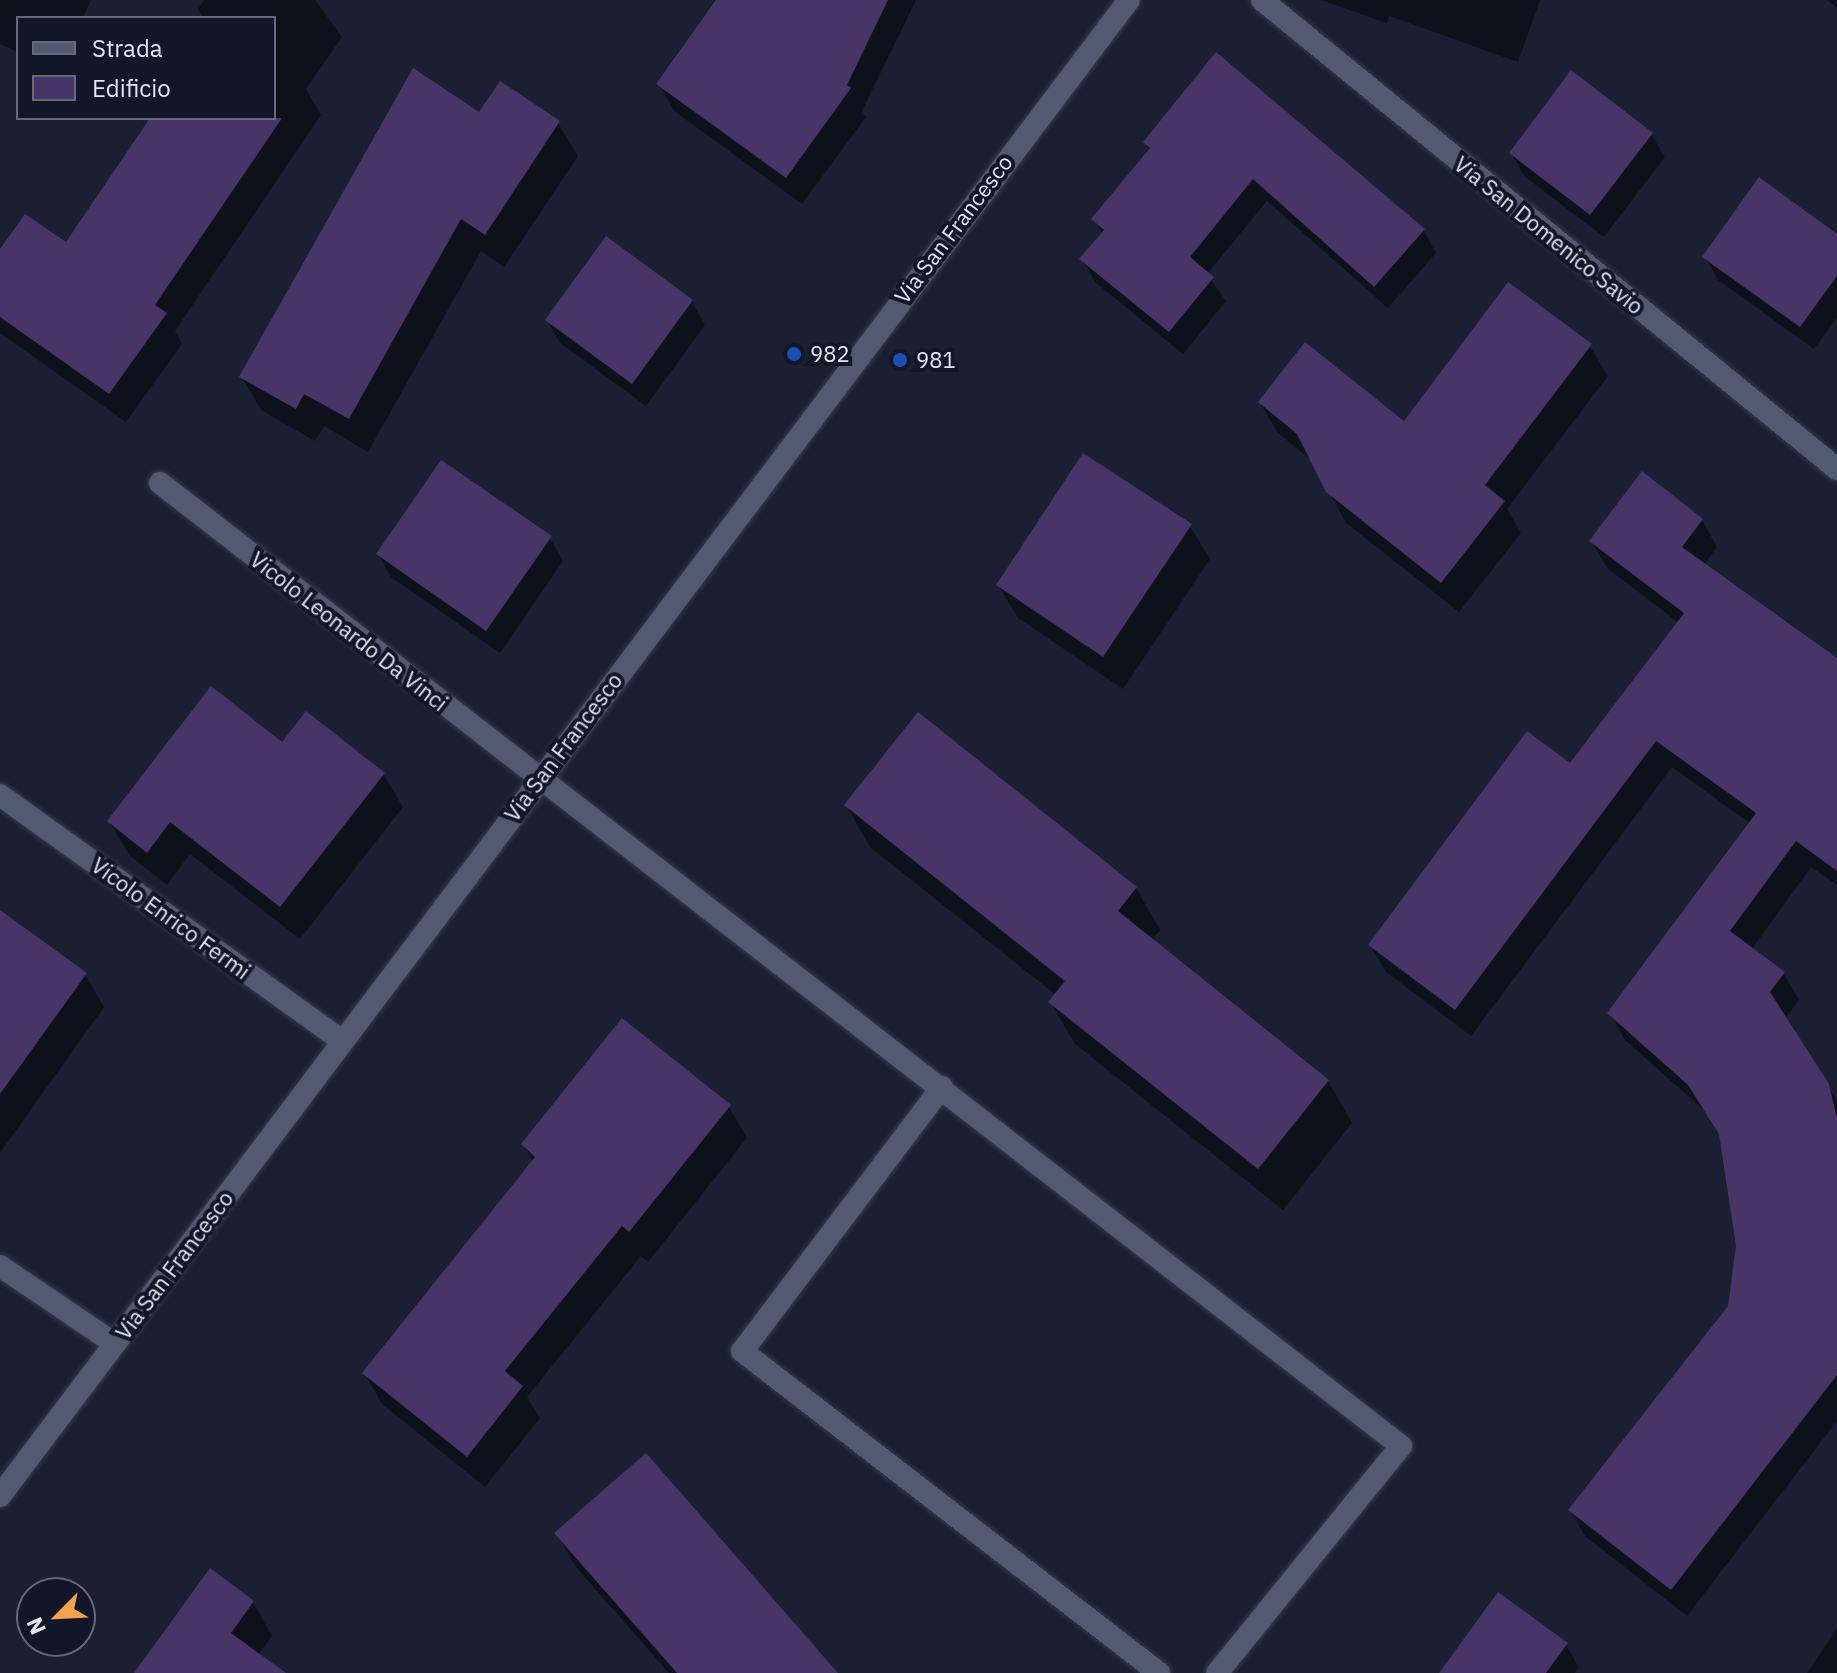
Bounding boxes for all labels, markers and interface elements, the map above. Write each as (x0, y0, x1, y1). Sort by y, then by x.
legend (16, 16, 276, 120)
text: Strada (92, 32, 163, 64)
text: Edificio (92, 72, 171, 104)
street label: Via San Francesco (889, 150, 1017, 308)
street label: Via San Domenico Savio (1449, 151, 1649, 319)
place label: 982 (810, 341, 850, 367)
marker: 982 (785, 345, 803, 363)
place label: 981 (916, 347, 956, 373)
marker: 981 (891, 351, 909, 369)
street label: Vicolo Leonardo Da Vinci (245, 546, 453, 716)
street label: Via San Francesco (499, 668, 627, 826)
street label: Vicolo Enrico Fermi (87, 852, 255, 984)
street label: Via San Francesco (110, 1186, 238, 1344)
north arrow (16, 1577, 96, 1657)
text: N (19, 1613, 52, 1639)

